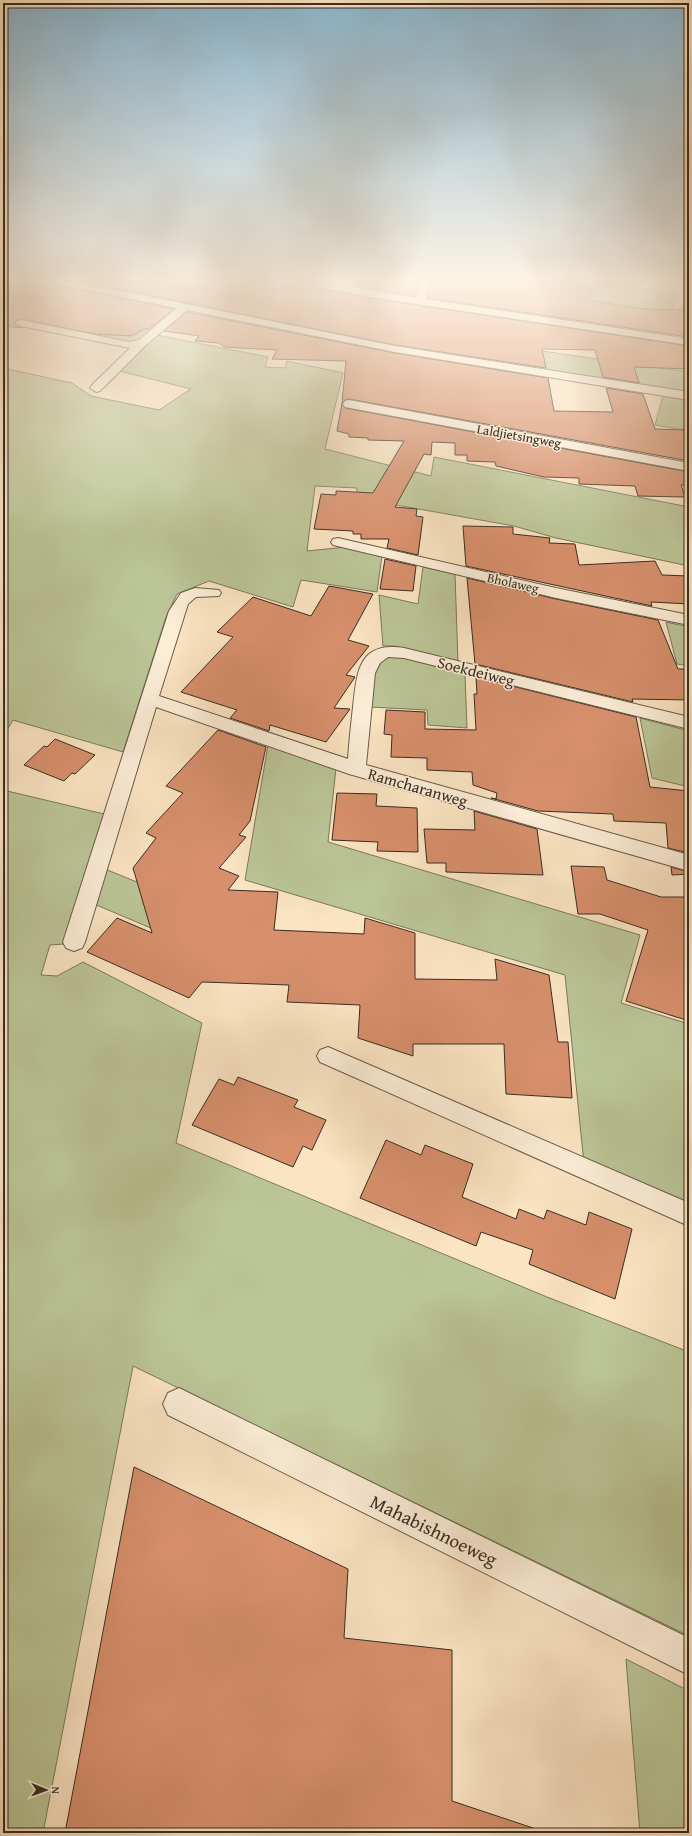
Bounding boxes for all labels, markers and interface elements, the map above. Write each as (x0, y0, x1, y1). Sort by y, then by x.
street label: Laldjietsingweg (475, 419, 563, 453)
street label: Bholaweg (485, 568, 541, 598)
street label: Soekdeiweg (435, 650, 517, 692)
street label: Ramcharanweg (365, 761, 471, 813)
street label: Mahabishnoeweg (366, 1487, 503, 1573)
north arrow (26, 1770, 66, 1810)
text: N (48, 1786, 64, 1795)

